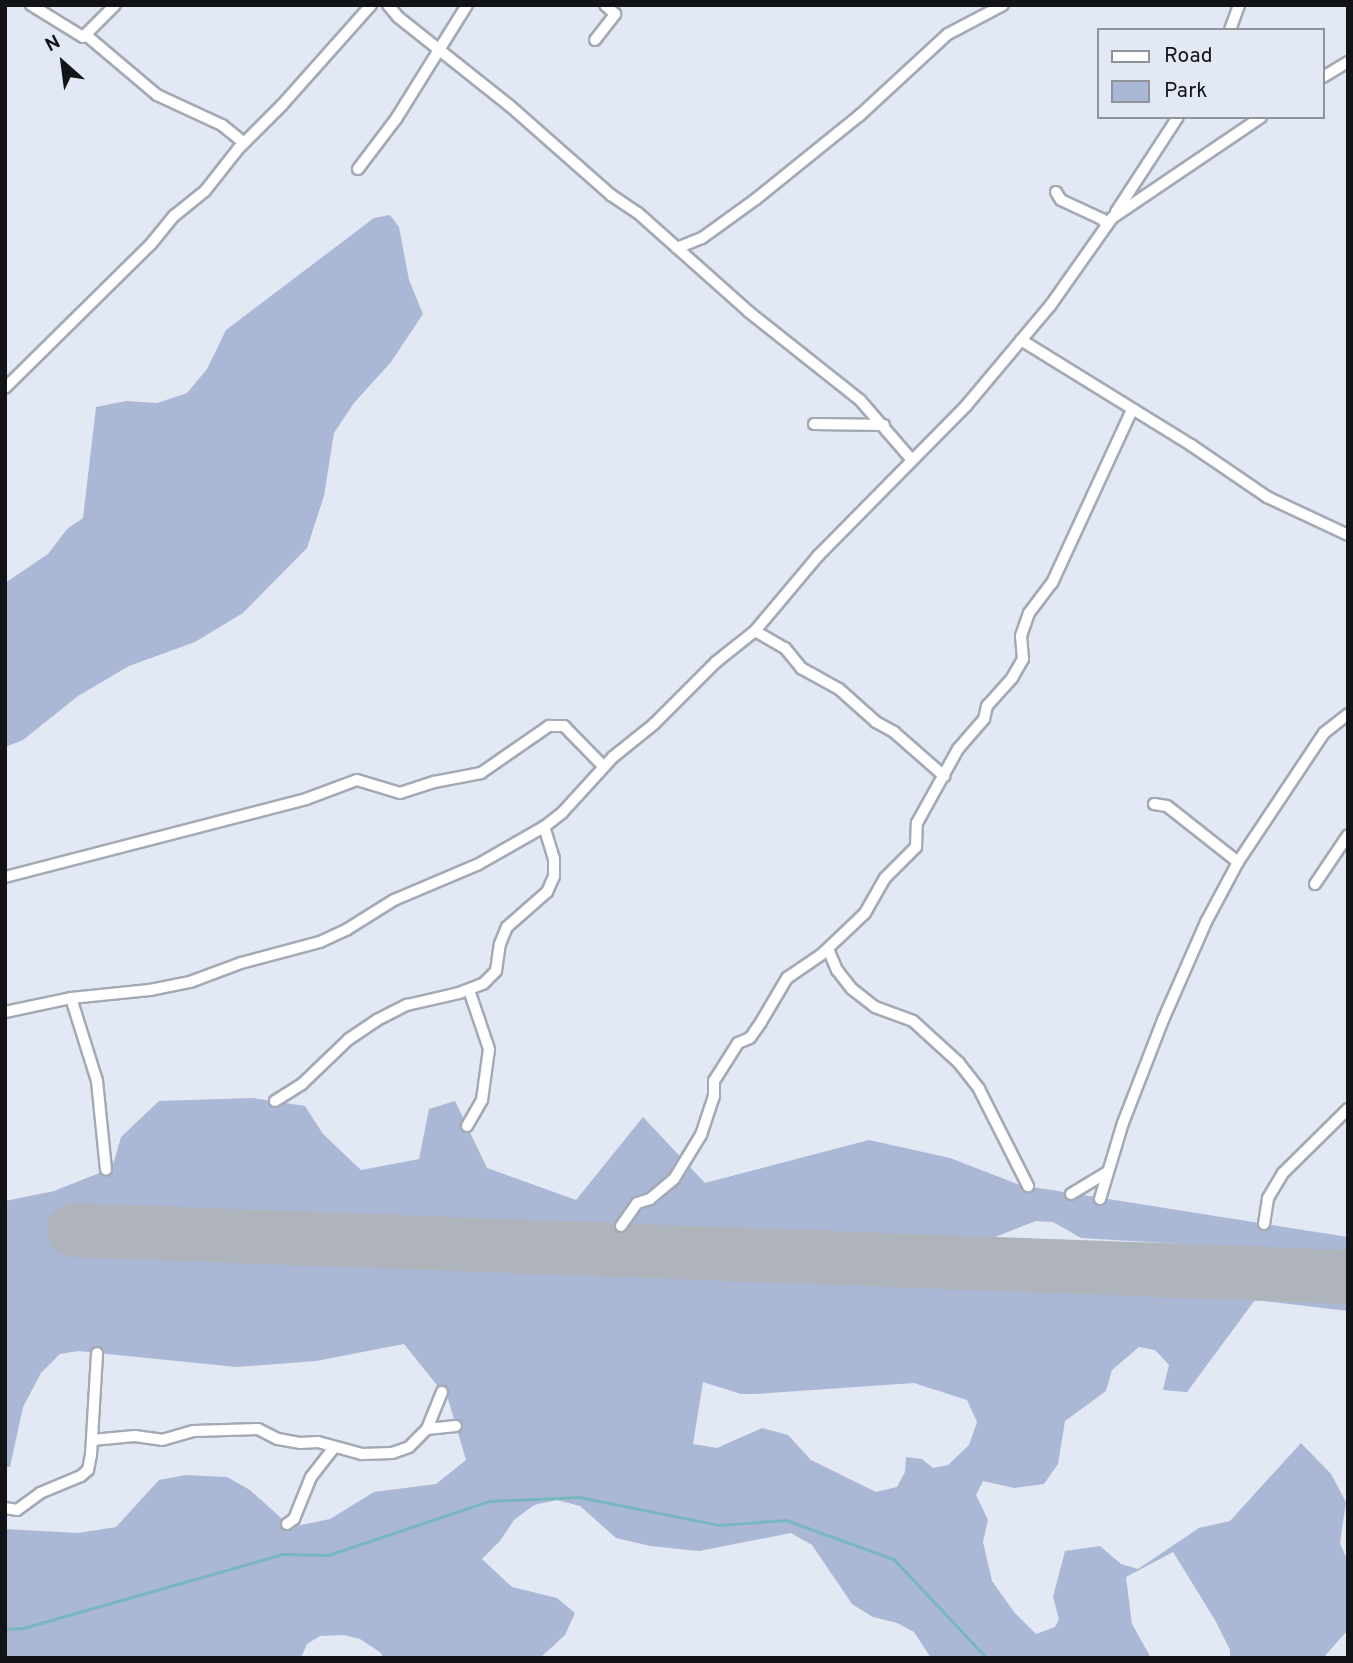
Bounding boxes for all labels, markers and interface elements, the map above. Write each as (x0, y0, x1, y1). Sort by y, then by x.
north arrow (28, 28, 98, 98)
legend (1098, 28, 1325, 119)
text: N (41, 31, 65, 58)
text: Road (1164, 43, 1213, 70)
text: Park (1164, 78, 1207, 105)

